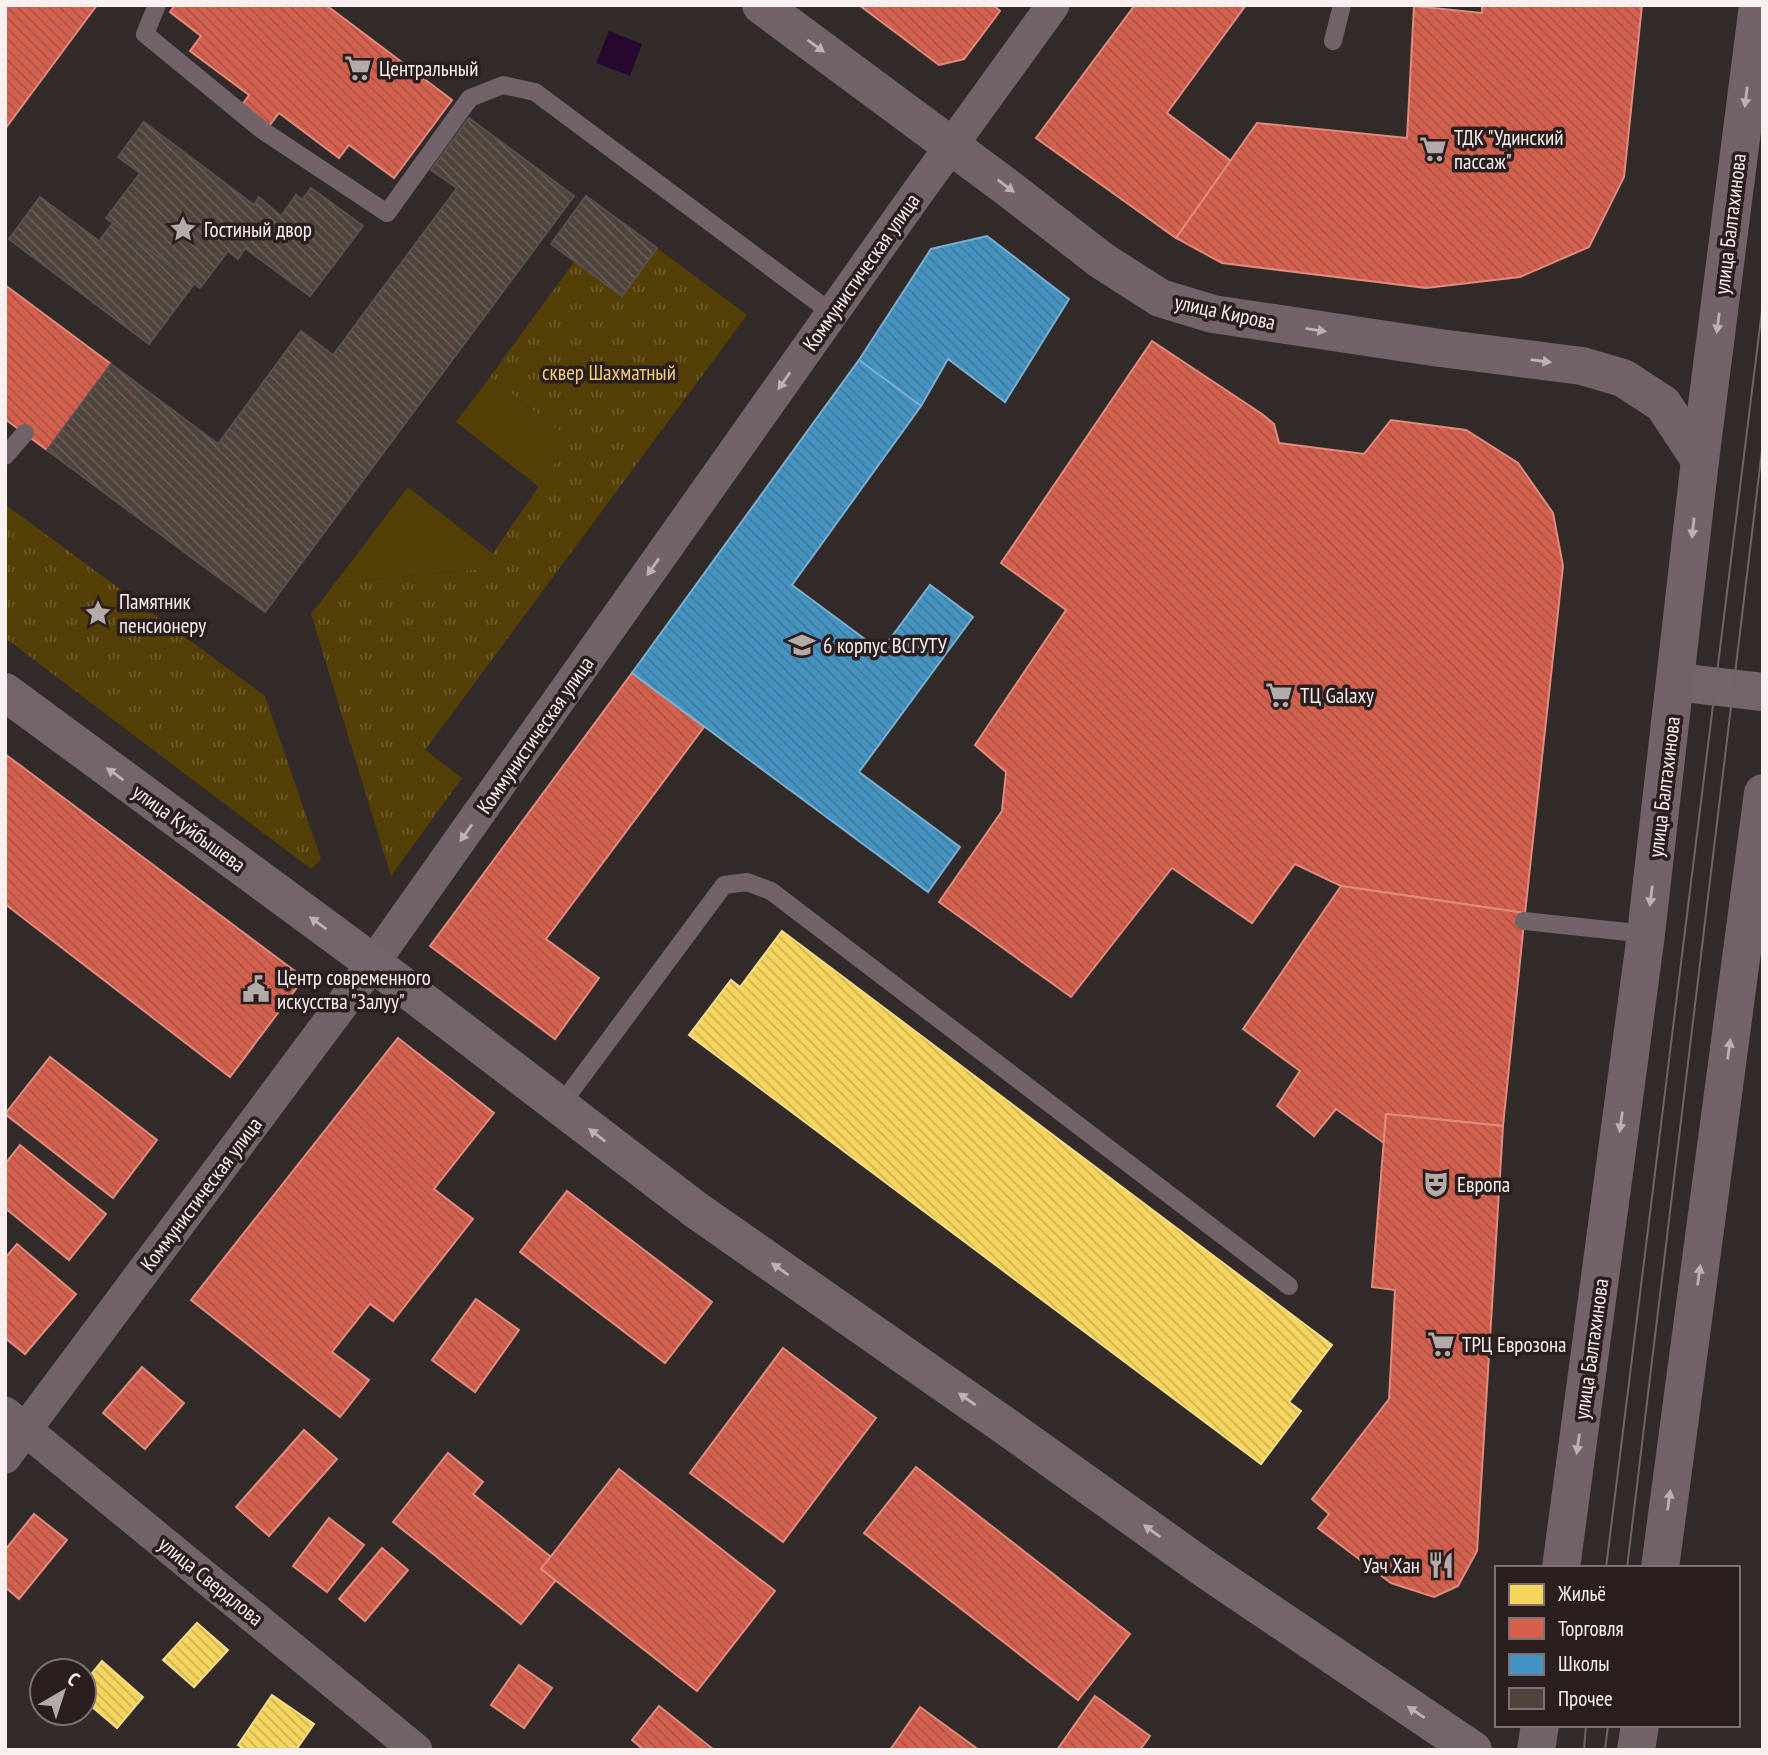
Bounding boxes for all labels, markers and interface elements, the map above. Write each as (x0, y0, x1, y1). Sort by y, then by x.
one-way arrow (806, 38, 824, 53)
supermarket icon: Центральный (343, 53, 373, 83)
place label: Центральный (379, 55, 478, 82)
one-way arrow (1741, 86, 1752, 108)
place label: ТДК "Удинский пассаж" (1454, 124, 1564, 175)
supermarket icon: ТДК "Удинский пассаж" (1418, 134, 1448, 164)
street label: улица Балтахинова (1708, 152, 1752, 296)
one-way arrow (997, 179, 1015, 193)
street label: Коммунистическая улица (797, 188, 925, 356)
place icon: Гостиный двор (168, 214, 198, 244)
place label: Гостиный двор (204, 216, 312, 243)
street label: улица Кирова (1172, 288, 1278, 336)
one-way arrow (1712, 312, 1723, 334)
one-way arrow (1305, 325, 1327, 336)
one-way arrow (1530, 355, 1552, 366)
park label: сквер Шахматный (542, 359, 676, 386)
one-way arrow (777, 372, 791, 390)
one-way arrow (1687, 517, 1698, 539)
one-way arrow (646, 558, 660, 576)
place label: Памятник пенсионеру (119, 588, 206, 639)
place icon: Памятник пенсионеру (83, 598, 113, 628)
school or university icon: 6 корпус ВСГУТУ (787, 630, 817, 660)
place label: 6 корпус ВСГУТУ (823, 632, 948, 659)
street label: Коммунистическая улица (471, 651, 599, 819)
supermarket icon: ТЦ Galaxy (1264, 680, 1294, 710)
place label: ТЦ Galaxy (1300, 682, 1374, 709)
street label: улица Балтахинова (1642, 715, 1686, 859)
one-way arrow (107, 766, 125, 781)
street label: улица Куйбышева (127, 778, 251, 878)
one-way arrow (459, 824, 473, 842)
one-way arrow (1645, 885, 1656, 907)
one-way arrow (309, 916, 327, 930)
place label: Центр современного искусства "Залуу" (277, 964, 431, 1015)
public building icon: Центр современного искусства "Залуу" (241, 974, 271, 1004)
one-way arrow (1724, 1038, 1735, 1060)
one-way arrow (1616, 1111, 1627, 1133)
street label: Коммунистическая улица (134, 1112, 268, 1276)
one-way arrow (588, 1128, 606, 1142)
theatre icon: Европа (1421, 1169, 1451, 1199)
place label: Европа (1457, 1171, 1510, 1198)
one-way arrow (771, 1262, 789, 1276)
one-way arrow (1694, 1263, 1705, 1285)
street label: улица Балтахинова (1568, 1277, 1614, 1421)
supermarket icon: ТРЦ Еврозона (1426, 1329, 1456, 1359)
place label: ТРЦ Еврозона (1462, 1331, 1567, 1358)
one-way arrow (958, 1392, 976, 1406)
one-way arrow (1572, 1434, 1583, 1456)
one-way arrow (1664, 1489, 1675, 1511)
one-way arrow (1143, 1524, 1161, 1538)
street label: улица Свердлова (153, 1530, 269, 1632)
restaurant icon: Уач Хан (1426, 1550, 1456, 1580)
place label: Уач Хан (1363, 1552, 1420, 1579)
legend (1495, 1566, 1740, 1727)
text: Жильё (1557, 1580, 1606, 1607)
text: Торговля (1558, 1615, 1624, 1642)
text: Школы (1558, 1650, 1610, 1677)
north arrow (28, 1657, 98, 1727)
text: С (63, 1667, 85, 1691)
text: Прочее (1558, 1685, 1613, 1712)
one-way arrow (1407, 1705, 1426, 1718)

